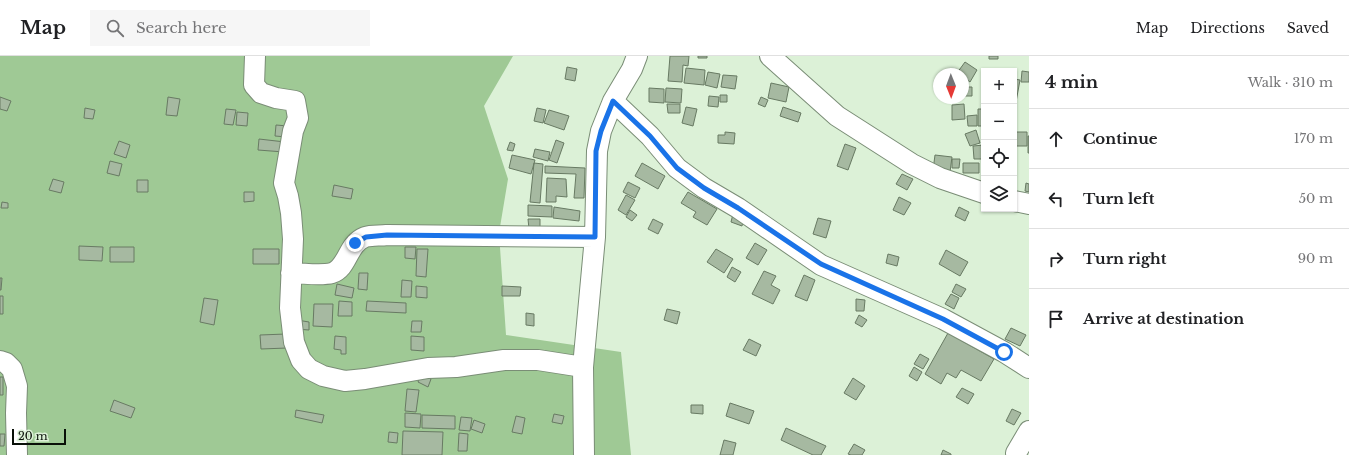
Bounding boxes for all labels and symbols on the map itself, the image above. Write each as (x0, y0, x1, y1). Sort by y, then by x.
north arrow (933, 68, 969, 104)
route end (346, 234, 364, 252)
route start (995, 343, 1013, 361)
scale bar (12, 427, 66, 446)

